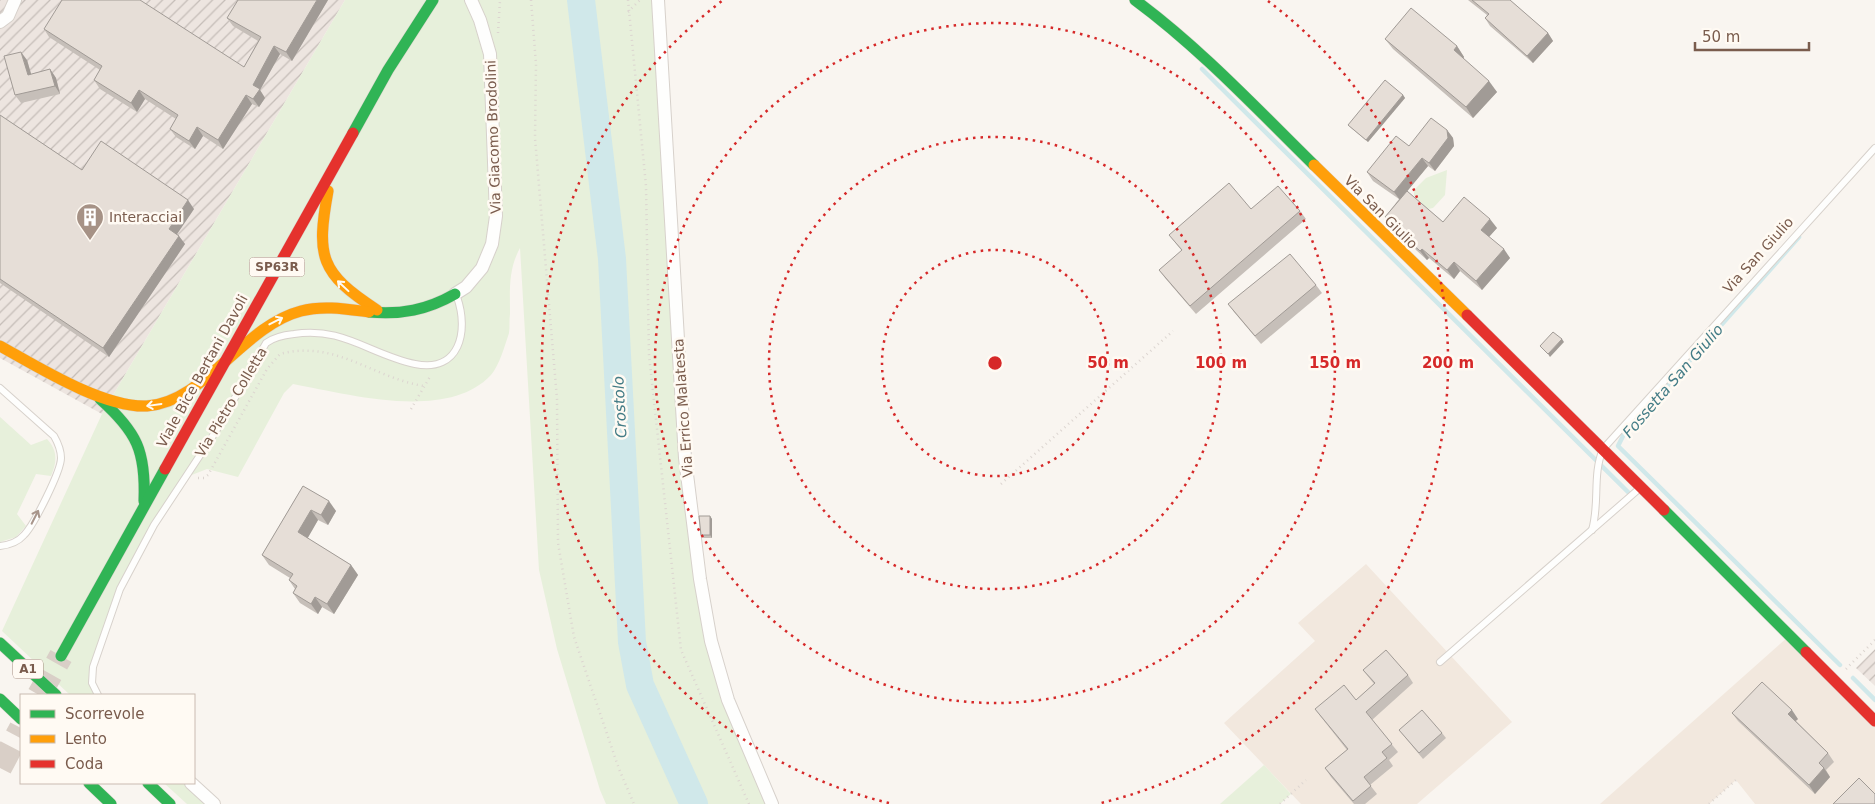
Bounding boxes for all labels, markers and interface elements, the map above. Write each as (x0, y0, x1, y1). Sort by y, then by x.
scale bar (1695, 20, 1809, 52)
text: 50 m (1702, 28, 1740, 46)
street label: Via Giacomo Brodolini (482, 60, 504, 214)
street label: Via San Giulio (1341, 172, 1421, 252)
building icon: Interacciai (75, 202, 105, 241)
place label: Interacciai (109, 209, 182, 225)
street label: Via San Giulio (1720, 214, 1796, 296)
road number: SP63R (250, 258, 304, 276)
one-way arrow (336, 280, 349, 292)
street label: Viale Bice Bertani Davoli (153, 292, 251, 450)
one-way arrow (268, 316, 283, 325)
water label: Fossetta San Giulio (1619, 321, 1727, 441)
street label: Via Errico Malatesta (670, 338, 696, 478)
street label: Via Pietro Colletta (192, 344, 270, 460)
centre of rings (986, 354, 1004, 372)
text: 50 m (1087, 354, 1129, 372)
text: 100 m (1195, 354, 1247, 372)
text: 150 m (1309, 354, 1361, 372)
text: 200 m (1422, 354, 1474, 372)
water label: Crostolo (609, 376, 631, 438)
one-way arrow (146, 400, 162, 410)
one-way arrow (30, 509, 40, 524)
road number: A1 (13, 660, 43, 679)
legend (20, 694, 195, 784)
text: Scorrevole (65, 705, 144, 723)
text: Lento (65, 730, 107, 748)
text: Coda (65, 755, 103, 773)

